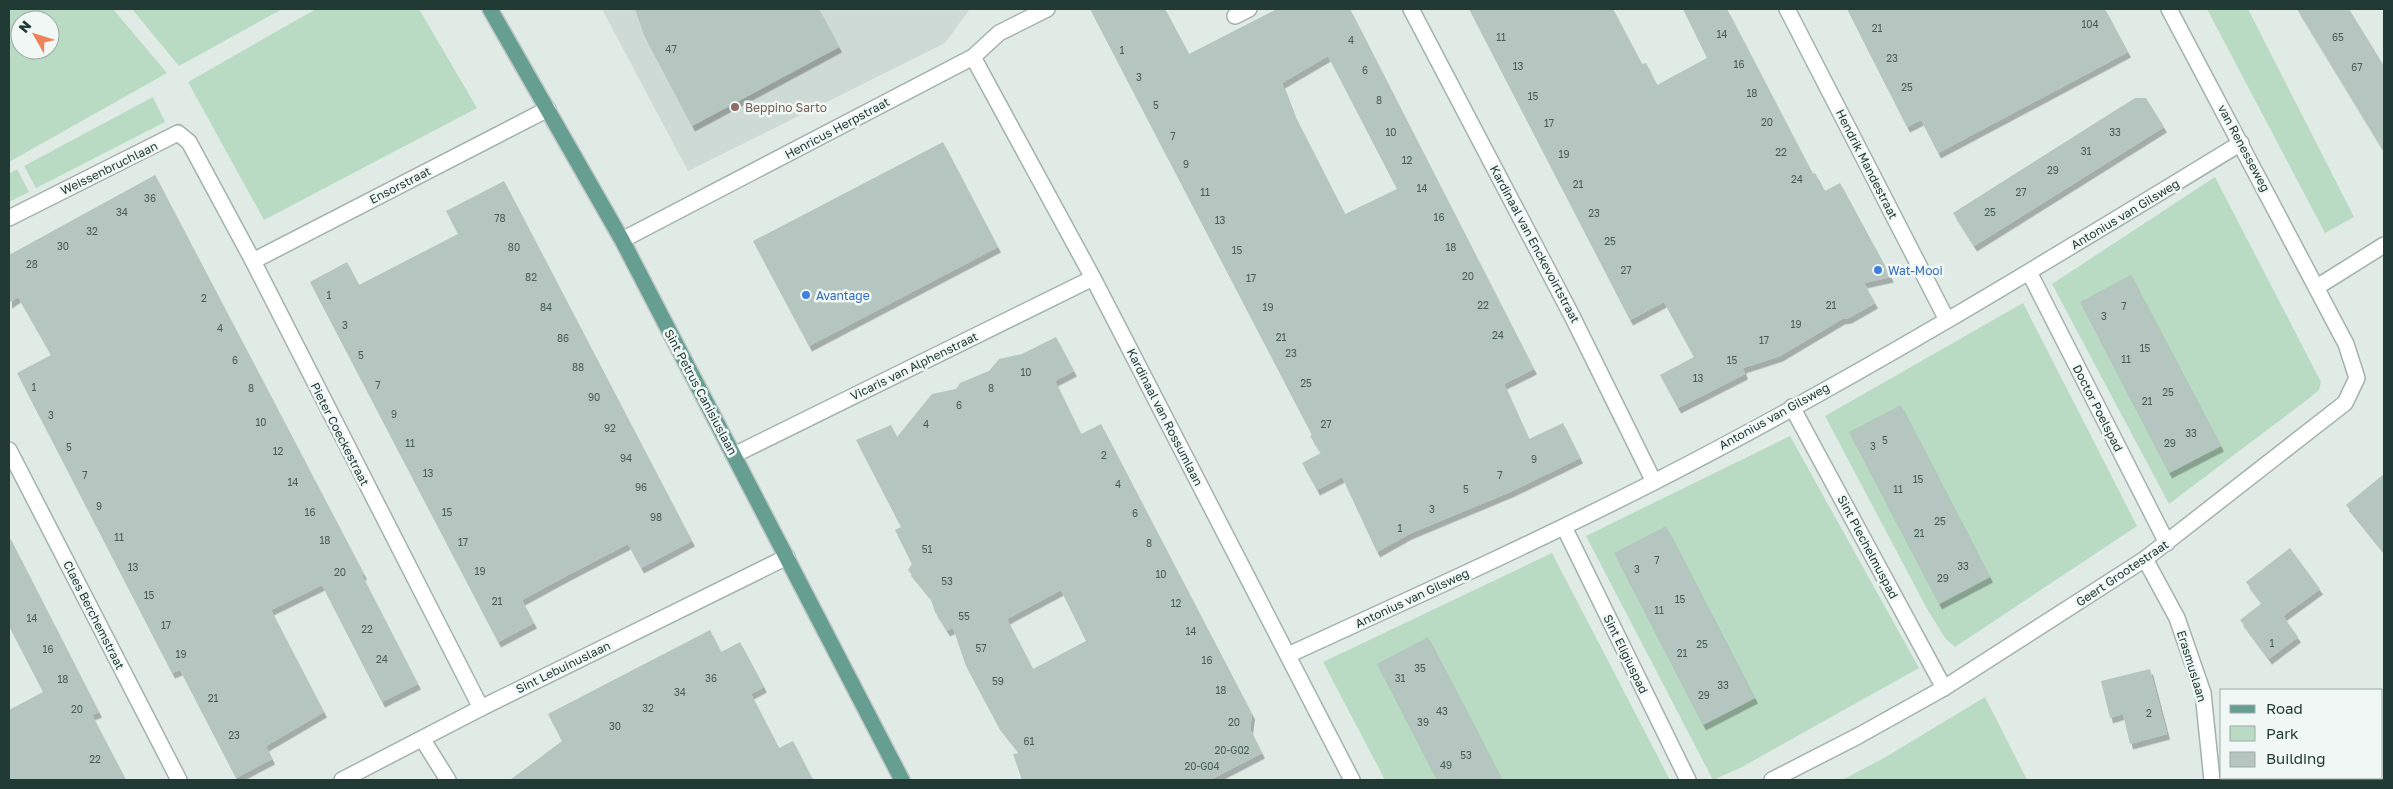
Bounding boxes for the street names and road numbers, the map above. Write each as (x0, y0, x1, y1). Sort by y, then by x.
street label: Henricus Herpstraat (782, 94, 892, 162)
street label: van Renesseweg (2215, 102, 2273, 194)
street label: Hendrik Mandestraat (1833, 107, 1901, 222)
street label: Weissenbruchlaan (58, 138, 160, 198)
street label: Ensorstraat (367, 163, 433, 207)
street label: Kardinaal van Enckevoirtstraat (1487, 163, 1583, 326)
street label: Antonius van Gilsweg (2068, 176, 2182, 252)
street label: Sint Petrus Canisiuslaan (661, 327, 741, 457)
street label: Vicaris van Alphenstraat (848, 328, 980, 403)
street label: Kardinaal van Rossumlaan (1124, 346, 1206, 488)
street label: Doctor Poelspad (2070, 362, 2126, 454)
street label: Antonius van Gilsweg (1716, 379, 1832, 453)
street label: Pieter Coeckestraat (307, 380, 373, 488)
street label: Sint Plechelmuspad (1834, 493, 1902, 601)
street label: Geert Grootestraat (2073, 536, 2171, 609)
street label: Claes Berchemstraat (60, 558, 128, 672)
street label: Antonius van Gilsweg (1353, 565, 1471, 631)
street label: Sint Eligiuspad (1600, 612, 1652, 696)
street label: Erasmuslaan (2174, 628, 2210, 704)
street label: Sint Lebuinuslaan (513, 638, 613, 696)

